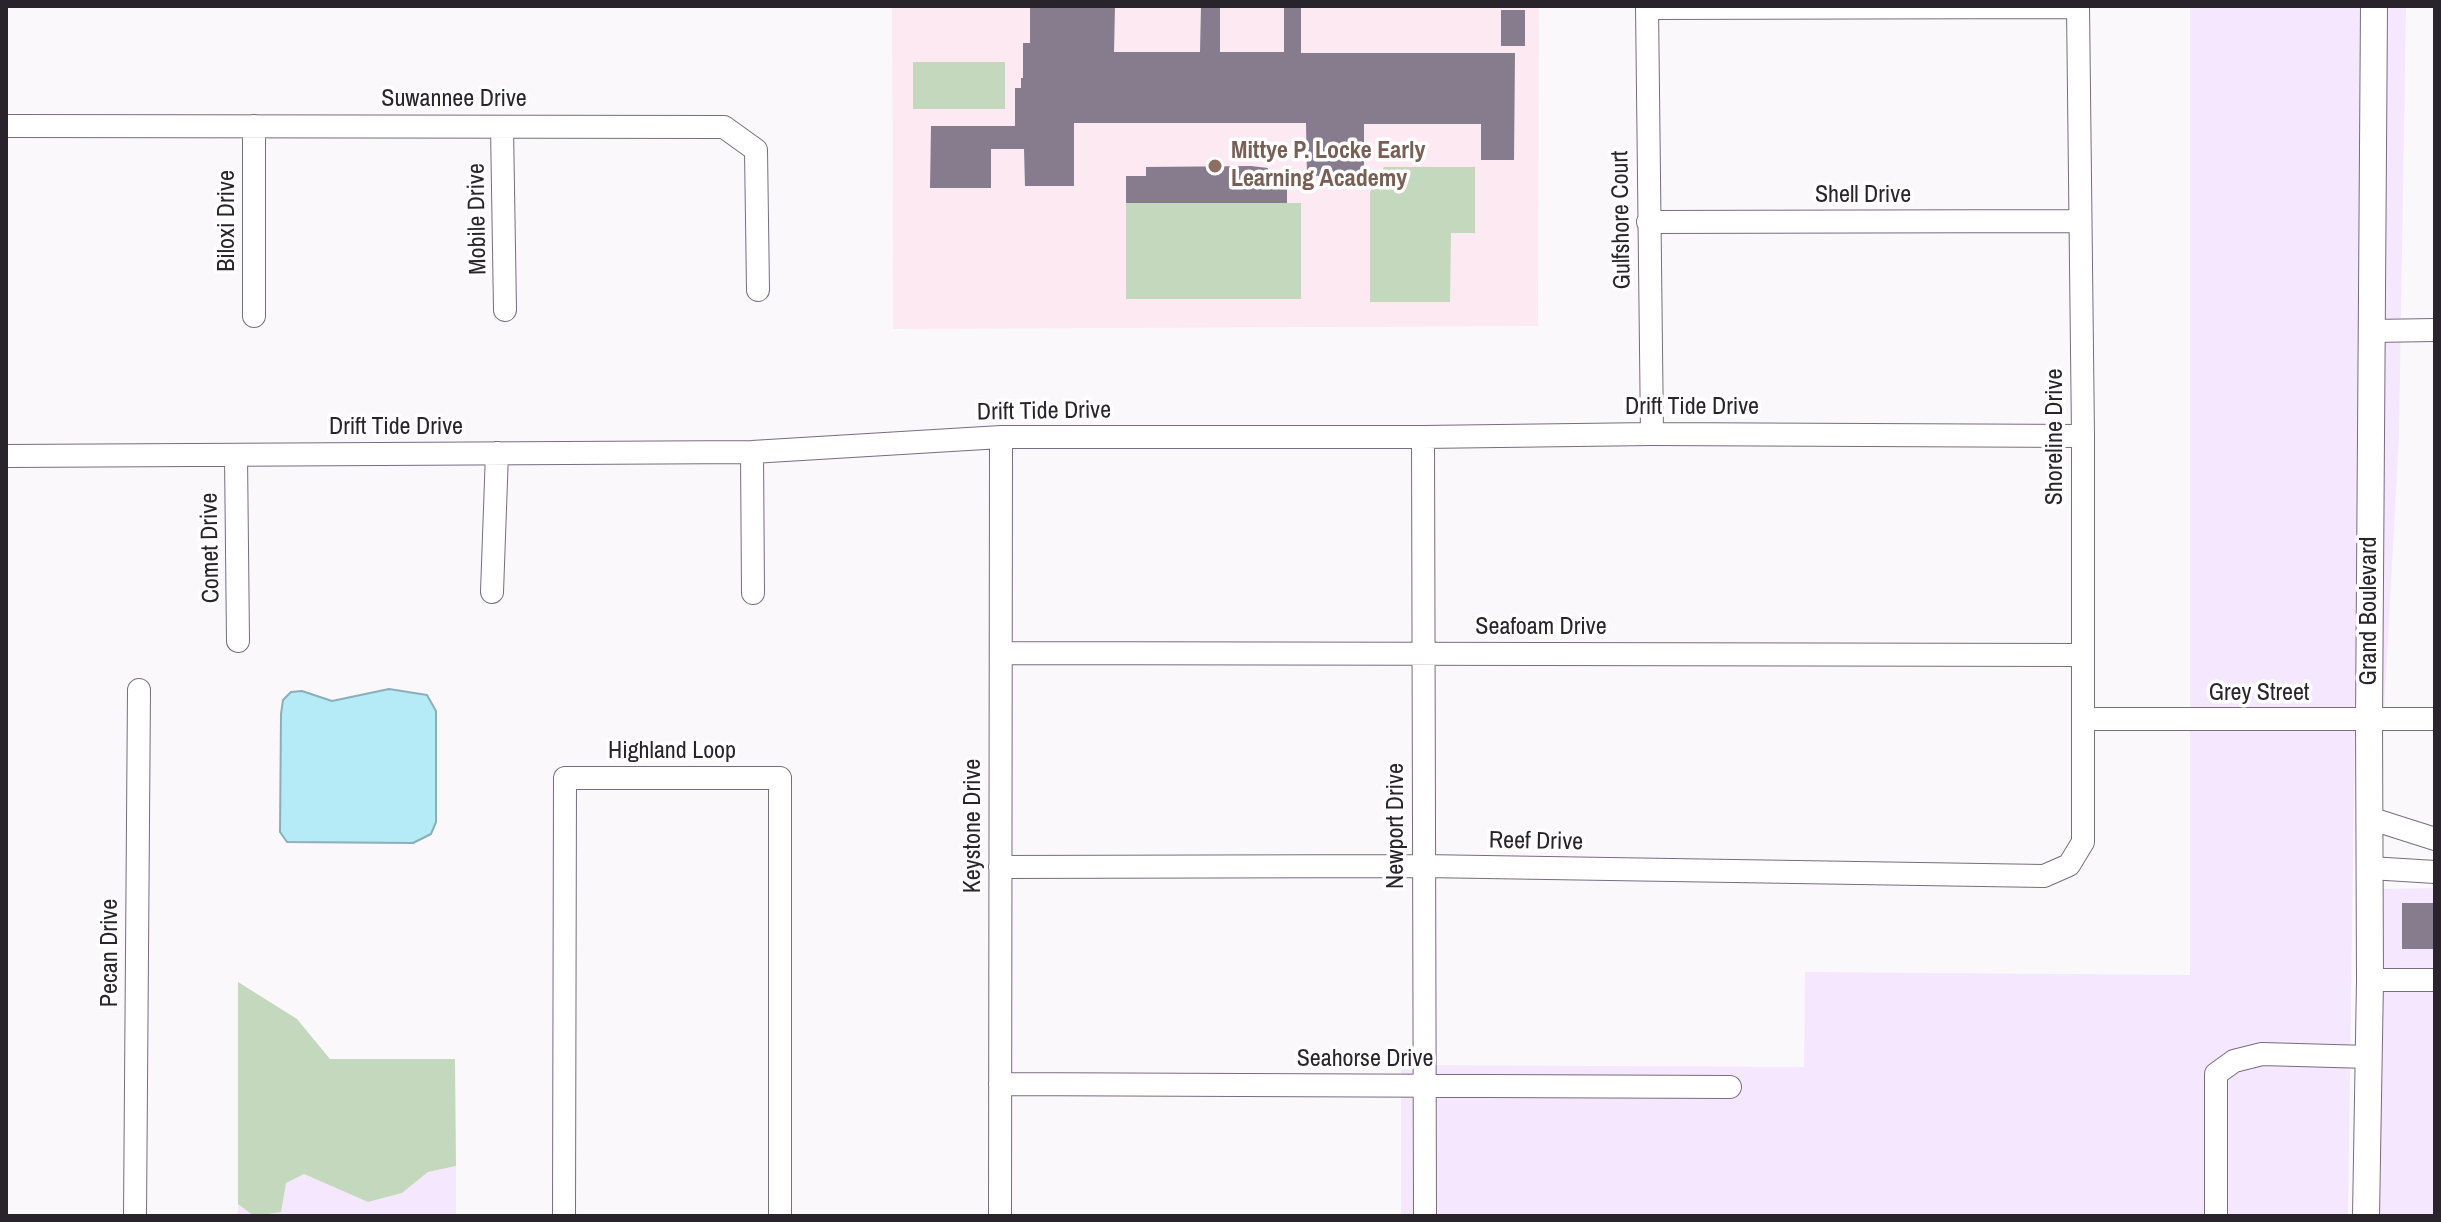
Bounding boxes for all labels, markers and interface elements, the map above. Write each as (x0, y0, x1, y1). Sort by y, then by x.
street label: Suwannee Drive (381, 86, 527, 114)
place label: Mittye P. Locke Early Learning Academy (1231, 138, 1425, 194)
street label: Gulfshore Court (1606, 150, 1638, 290)
marker: Mittye P. Locke Early Learning Academy (1206, 157, 1224, 175)
street label: Mobile Drive (463, 163, 493, 275)
street label: Biloxi Drive (214, 170, 242, 272)
street label: Shell Drive (1815, 182, 1911, 210)
street label: Shoreline Drive (2042, 369, 2070, 505)
street label: Drift Tide Drive (1625, 394, 1759, 422)
street label: Drift Tide Drive (977, 396, 1111, 428)
street label: Drift Tide Drive (329, 414, 463, 442)
street label: Comet Drive (196, 493, 226, 603)
street label: Grand Boulevard (2356, 537, 2384, 685)
street label: Seafoam Drive (1475, 614, 1607, 642)
street label: Grey Street (2209, 680, 2309, 708)
street label: Highland Loop (608, 738, 736, 766)
street label: Keystone Drive (960, 759, 988, 893)
street label: Newport Drive (1383, 763, 1411, 889)
street label: Reef Drive (1489, 827, 1583, 857)
street label: Pecan Drive (97, 899, 125, 1007)
street label: Seahorse Drive (1297, 1046, 1433, 1074)

